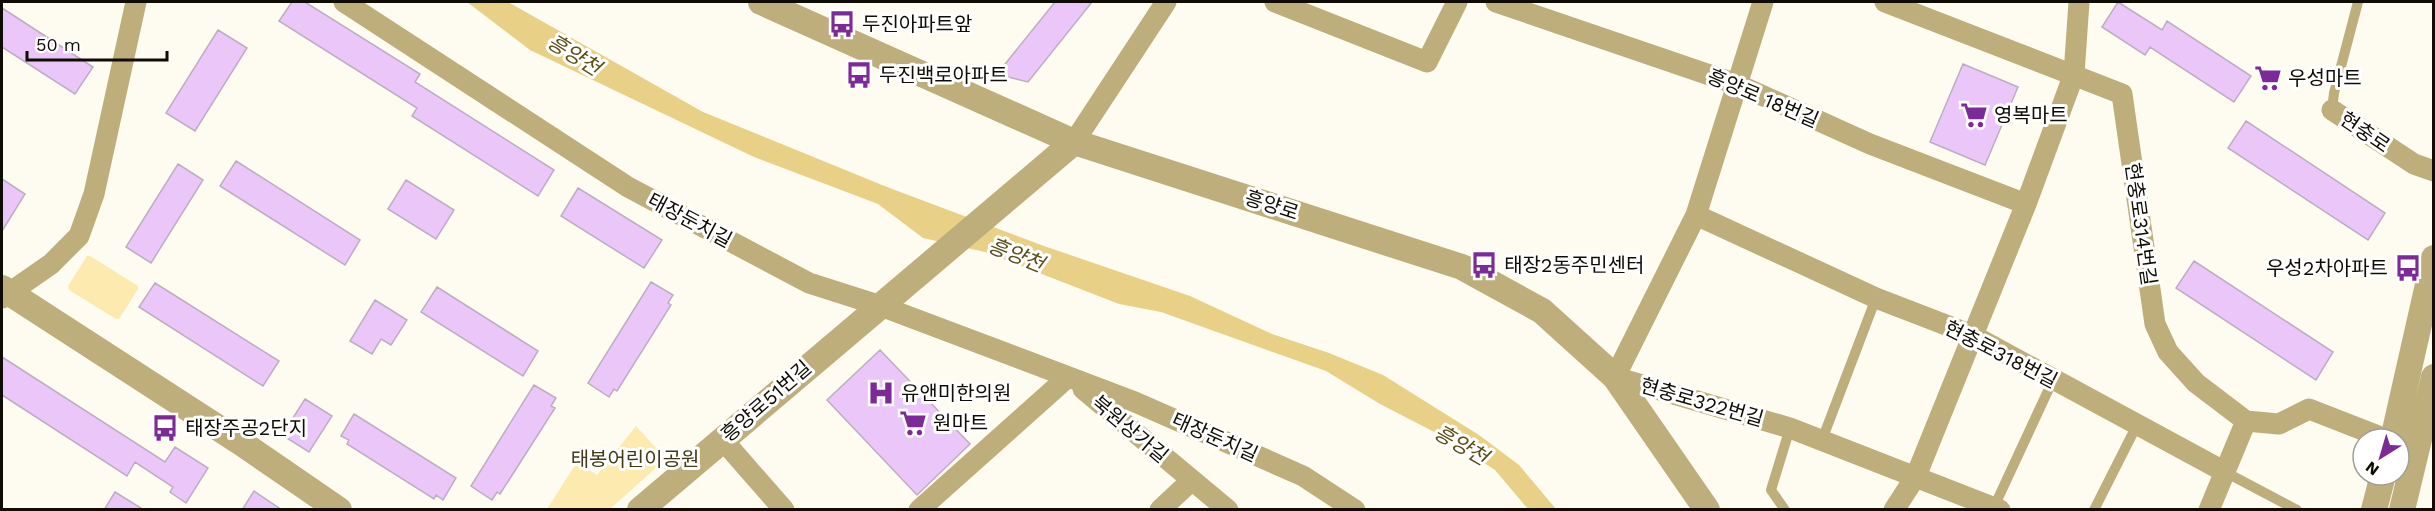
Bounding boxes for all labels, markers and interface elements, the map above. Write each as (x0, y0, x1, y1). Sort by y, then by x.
bus stop icon: 두진아파트앞 (827, 9, 857, 39)
place label: 두진아파트앞 (862, 12, 972, 36)
scale bar (27, 24, 166, 62)
water label: 흥양천 (543, 29, 608, 82)
text: 50 m (36, 34, 81, 55)
bus stop icon: 두진백로아파트 (844, 60, 874, 90)
place label: 두진백로아파트 (879, 63, 1008, 87)
supermarket icon: 우성마트 (2253, 63, 2283, 93)
street label: 흥양로 18번길 (1704, 64, 1822, 132)
place label: 우성마트 (2288, 66, 2362, 90)
supermarket icon: 영복마트 (1959, 100, 1989, 130)
place label: 영복마트 (1994, 103, 2068, 127)
street label: 현충로 (2335, 107, 2395, 157)
street label: 현충로314번길 (2121, 161, 2161, 287)
street label: 흥양로 (1242, 185, 1302, 225)
street label: 태장둔치길 (644, 188, 736, 252)
water label: 흥양천 (985, 232, 1050, 278)
bus stop icon: 태장2동주민센터 (1469, 250, 1499, 280)
place label: 태장2동주민센터 (1504, 253, 1644, 277)
bus stop icon: 우성2차아파트 (2393, 253, 2423, 283)
place label: 우성2차아파트 (2266, 256, 2388, 280)
street label: 현충로318번길 (1940, 315, 2062, 393)
street label: 흥양로51번길 (716, 355, 816, 447)
street label: 현충로322번길 (1638, 373, 1766, 431)
hospital icon: 유앤미한의원 (866, 378, 896, 408)
place label: 유앤미한의원 (901, 381, 1011, 405)
street label: 북원상가길 (1087, 390, 1173, 468)
street label: 태장둔치길 (1168, 407, 1262, 467)
supermarket icon: 원마트 (898, 408, 928, 438)
place label: 원마트 (933, 411, 988, 435)
bus stop icon: 태장주공2단지 (150, 413, 180, 443)
place label: 태장주공2단지 (185, 416, 307, 440)
water label: 흥양천 (1430, 419, 1495, 471)
north arrow (2351, 427, 2411, 487)
park label: 태봉어린이공원 (571, 447, 699, 471)
text: N (2362, 457, 2383, 480)

